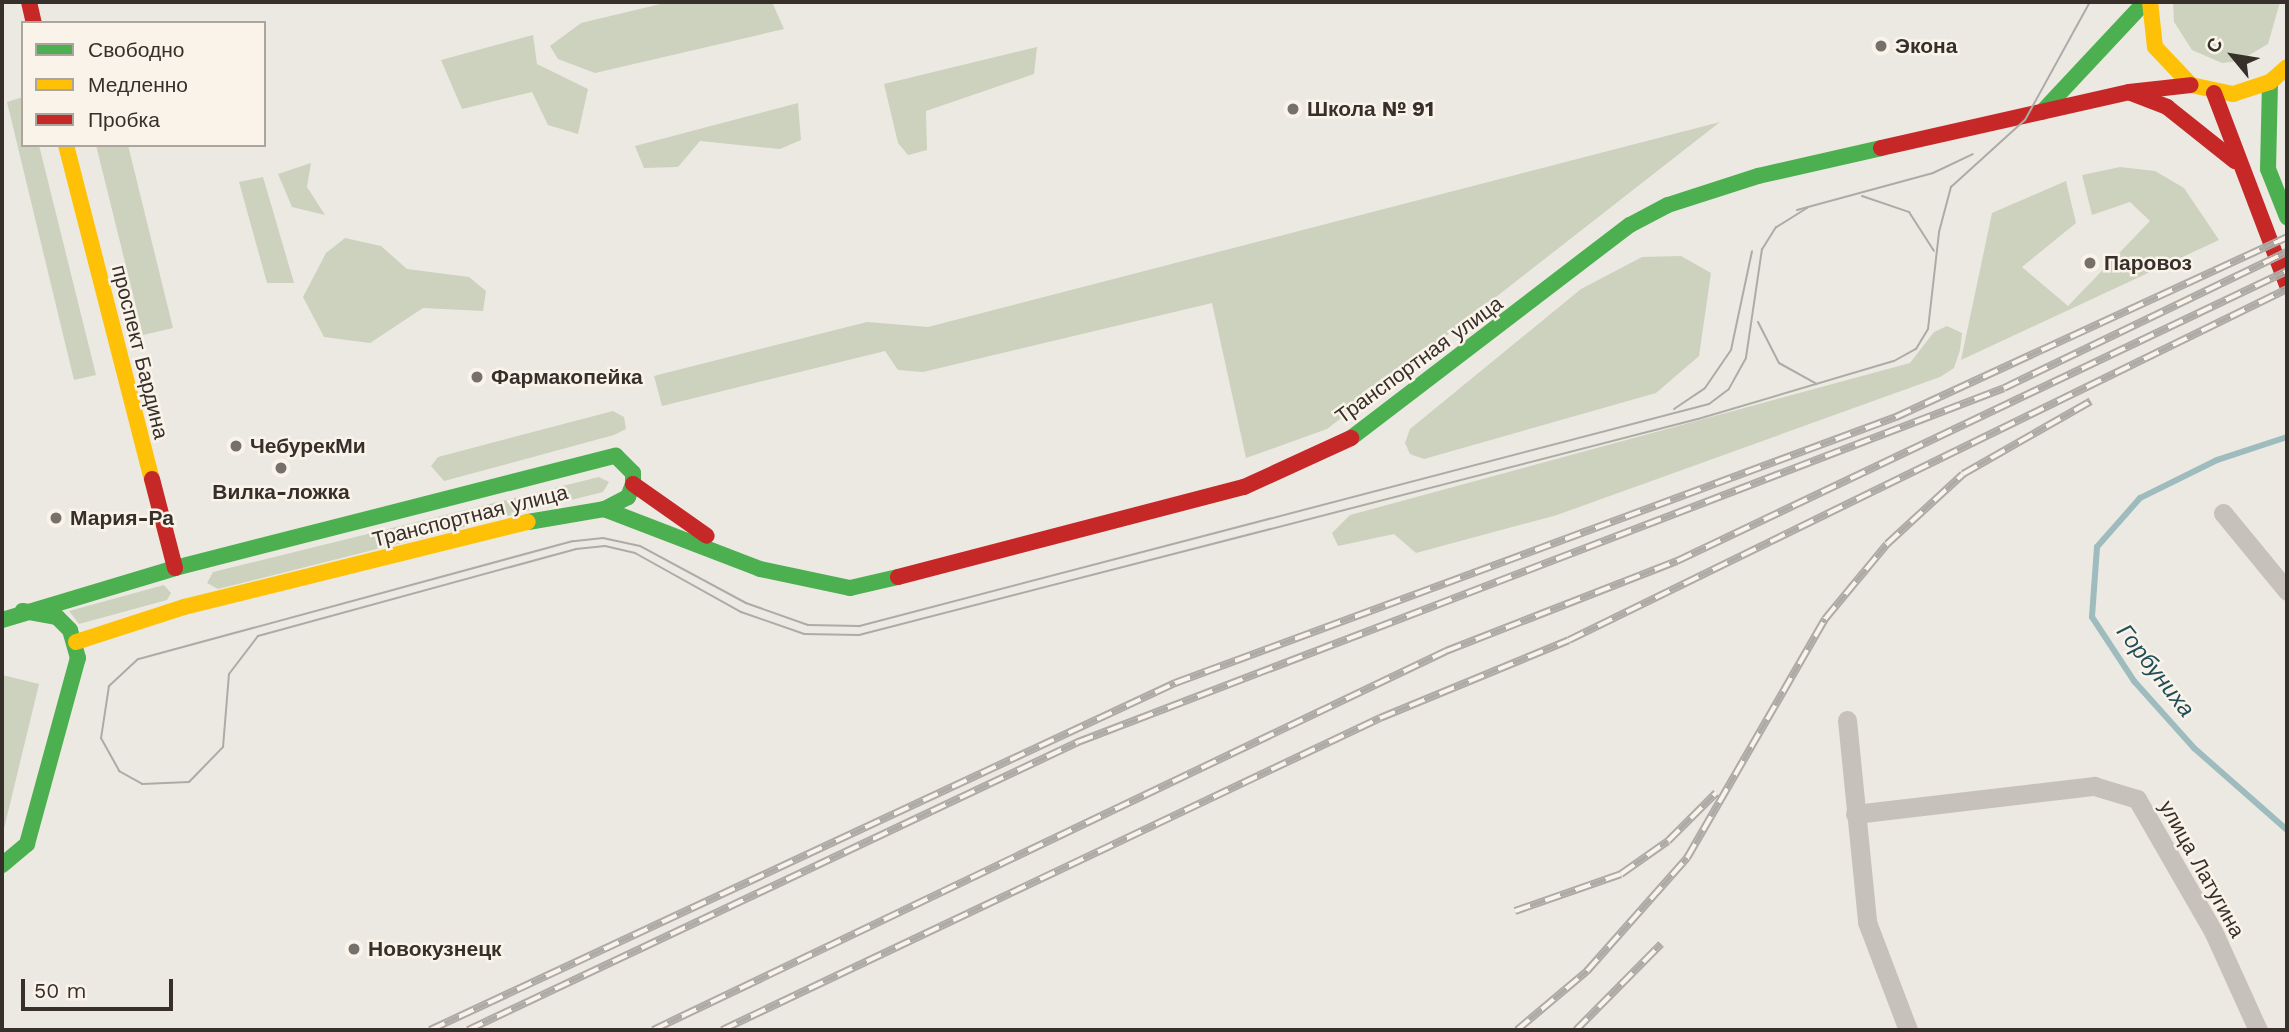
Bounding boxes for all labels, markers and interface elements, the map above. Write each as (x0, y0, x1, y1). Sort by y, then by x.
legend (21, 21, 266, 147)
north arrow (2198, 21, 2268, 91)
place label: Экона (1895, 33, 1957, 59)
text: С (2201, 34, 2228, 57)
text: Свободно (88, 37, 185, 62)
marker: Экона (1873, 38, 1889, 54)
text: Медленно (88, 72, 188, 97)
place label: Школа № 91 (1307, 96, 1434, 122)
marker: Школа № 91 (1285, 101, 1301, 117)
text: Пробка (88, 107, 160, 132)
place label: Паровоз (2104, 250, 2192, 276)
marker: Паровоз (2082, 255, 2098, 271)
street label: проспект Бардина (106, 262, 174, 442)
street label: Транспортная улица (1330, 291, 1508, 429)
place label: Фармакопейка (491, 364, 643, 390)
marker: Фармакопейка (469, 369, 485, 385)
place label: ЧебурекМи (250, 433, 366, 459)
marker: ЧебурекМи (228, 438, 244, 454)
marker: Вилка-ложка (273, 460, 289, 476)
place label: Вилка-ложка (212, 479, 350, 505)
street label: Транспортная улица (370, 480, 570, 552)
place label: Мария-Ра (70, 505, 174, 531)
marker: Мария-Ра (48, 510, 64, 526)
water label: Горбуниха (2110, 619, 2200, 723)
street label: улица Латугина (2154, 796, 2250, 942)
place label: Новокузнецк (368, 936, 502, 962)
marker: Новокузнецк (346, 941, 362, 957)
scale bar (24, 965, 177, 1009)
text: 50 m (34, 978, 86, 1003)

